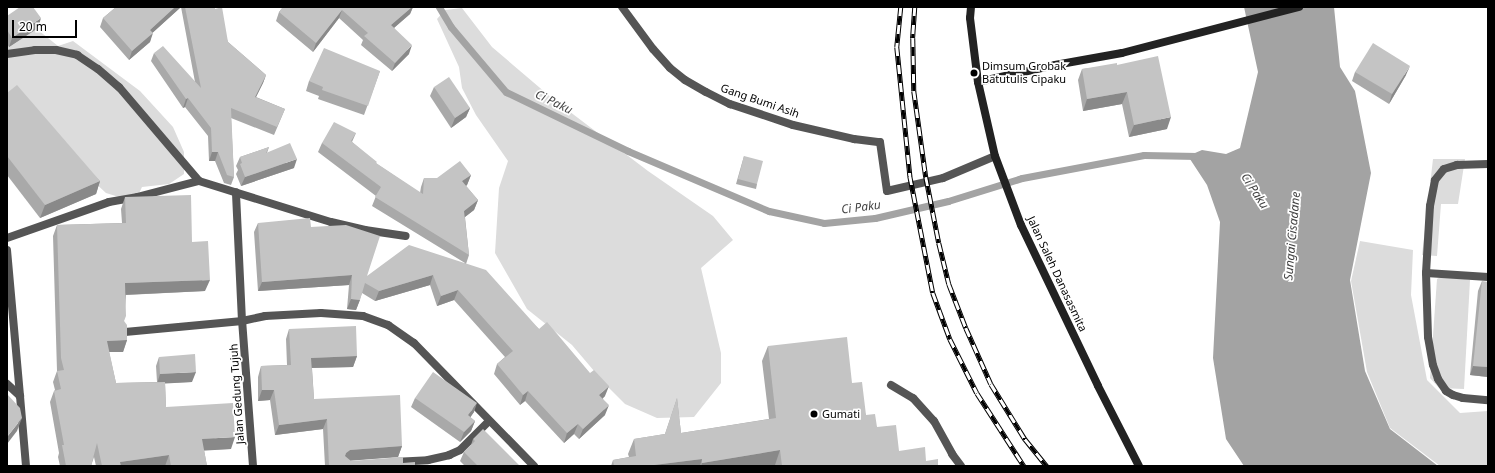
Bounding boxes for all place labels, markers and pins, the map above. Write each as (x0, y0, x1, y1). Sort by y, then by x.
place label: Dimsum Grobak Batutulis Cipaku (982, 60, 1066, 86)
marker: Dimsum Grobak Batutulis Cipaku (969, 68, 979, 78)
place label: Gumati (822, 407, 860, 421)
marker: Gumati (809, 409, 819, 419)

